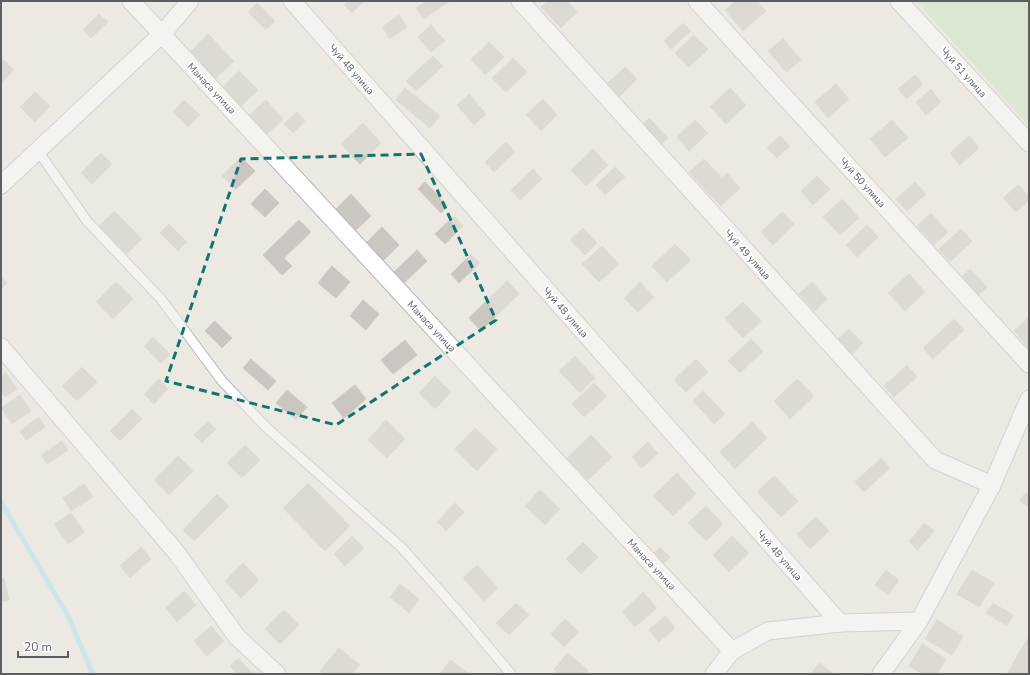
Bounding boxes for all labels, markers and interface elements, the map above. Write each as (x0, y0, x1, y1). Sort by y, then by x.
street label: Чуй 48 улица (325, 41, 377, 98)
street label: Чуй 51 улица (937, 45, 989, 101)
street label: Манаса улица (184, 60, 239, 118)
street label: Чуй 50 улица (836, 155, 888, 211)
street label: Чуй 49 улица (721, 227, 773, 283)
street label: Чуй 48 улица (539, 284, 591, 341)
street label: Манаса улица (404, 298, 459, 356)
street label: Чуй 48 улица (753, 527, 805, 584)
street label: Манаса улица (624, 536, 679, 594)
scale bar (18, 633, 68, 659)
text: 20 m (24, 639, 52, 655)

